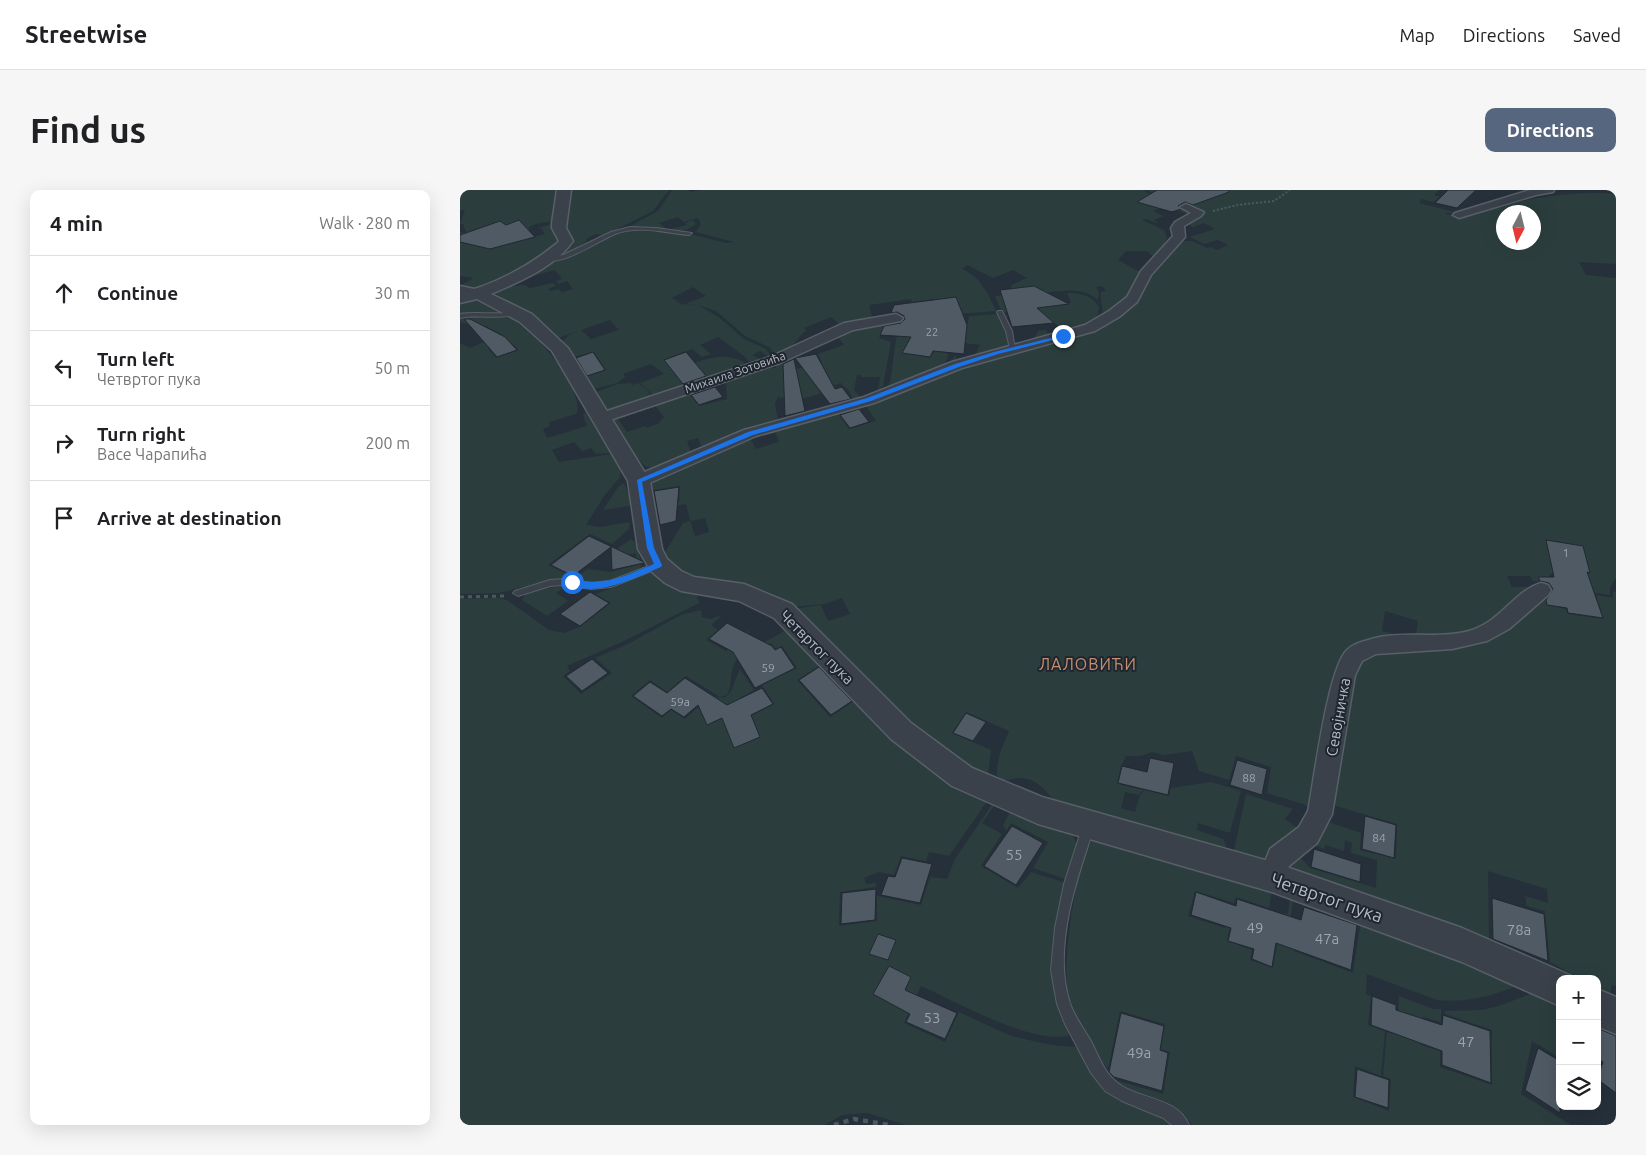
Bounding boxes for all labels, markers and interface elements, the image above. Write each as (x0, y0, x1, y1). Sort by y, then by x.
text: Streetwise (25, 21, 147, 48)
text: Map (1399, 25, 1435, 45)
text: Directions (1463, 25, 1545, 45)
text: Saved (1573, 25, 1621, 45)
button: Directions (1485, 108, 1616, 152)
text: Find us (30, 110, 146, 150)
north arrow (1496, 205, 1541, 250)
text: 4 min (50, 211, 103, 235)
text: Walk · 280 m (319, 214, 410, 232)
icon: ahead (50, 279, 78, 307)
text: Continue (97, 282, 178, 304)
text: 30 m (374, 284, 410, 302)
route end (1052, 325, 1075, 348)
house number: 22 (926, 326, 938, 338)
text: Turn left (97, 348, 175, 370)
street label: Михаила Зотовића (683, 349, 787, 395)
icon: left (50, 354, 78, 382)
text: 50 m (374, 359, 410, 377)
text: Четвртог пука (97, 370, 201, 388)
text: Turn right (97, 423, 185, 445)
icon: right (50, 429, 78, 457)
text: 200 m (365, 434, 410, 452)
text: Васе Чарапића (97, 445, 207, 463)
icon: arrive (50, 504, 78, 532)
text: Arrive at destination (97, 507, 282, 529)
house number: 1 (1563, 546, 1569, 559)
route start (561, 571, 584, 594)
street label: Четвртог пука (777, 607, 857, 687)
district label: ЛАЛОВИЋИ (1039, 655, 1137, 673)
house number: 59 (761, 661, 775, 674)
street label: Севојничка (1323, 677, 1353, 757)
house number: 59a (670, 695, 690, 708)
house number: 88 (1242, 771, 1256, 784)
house number: 84 (1372, 831, 1386, 844)
house number: 55 (1006, 846, 1022, 863)
street label: Четвртог пука (1268, 869, 1386, 925)
house number: 49 (1247, 919, 1263, 936)
house number: 78a (1507, 921, 1531, 938)
house number: 47a (1315, 930, 1339, 947)
map controls (1556, 975, 1601, 1110)
button: + (1556, 975, 1601, 1020)
house number: 53 (924, 1009, 940, 1026)
button: − (1556, 1020, 1601, 1065)
house number: 47 (1458, 1033, 1474, 1050)
house number: 49a (1127, 1044, 1151, 1061)
button: layers (1556, 1065, 1601, 1110)

